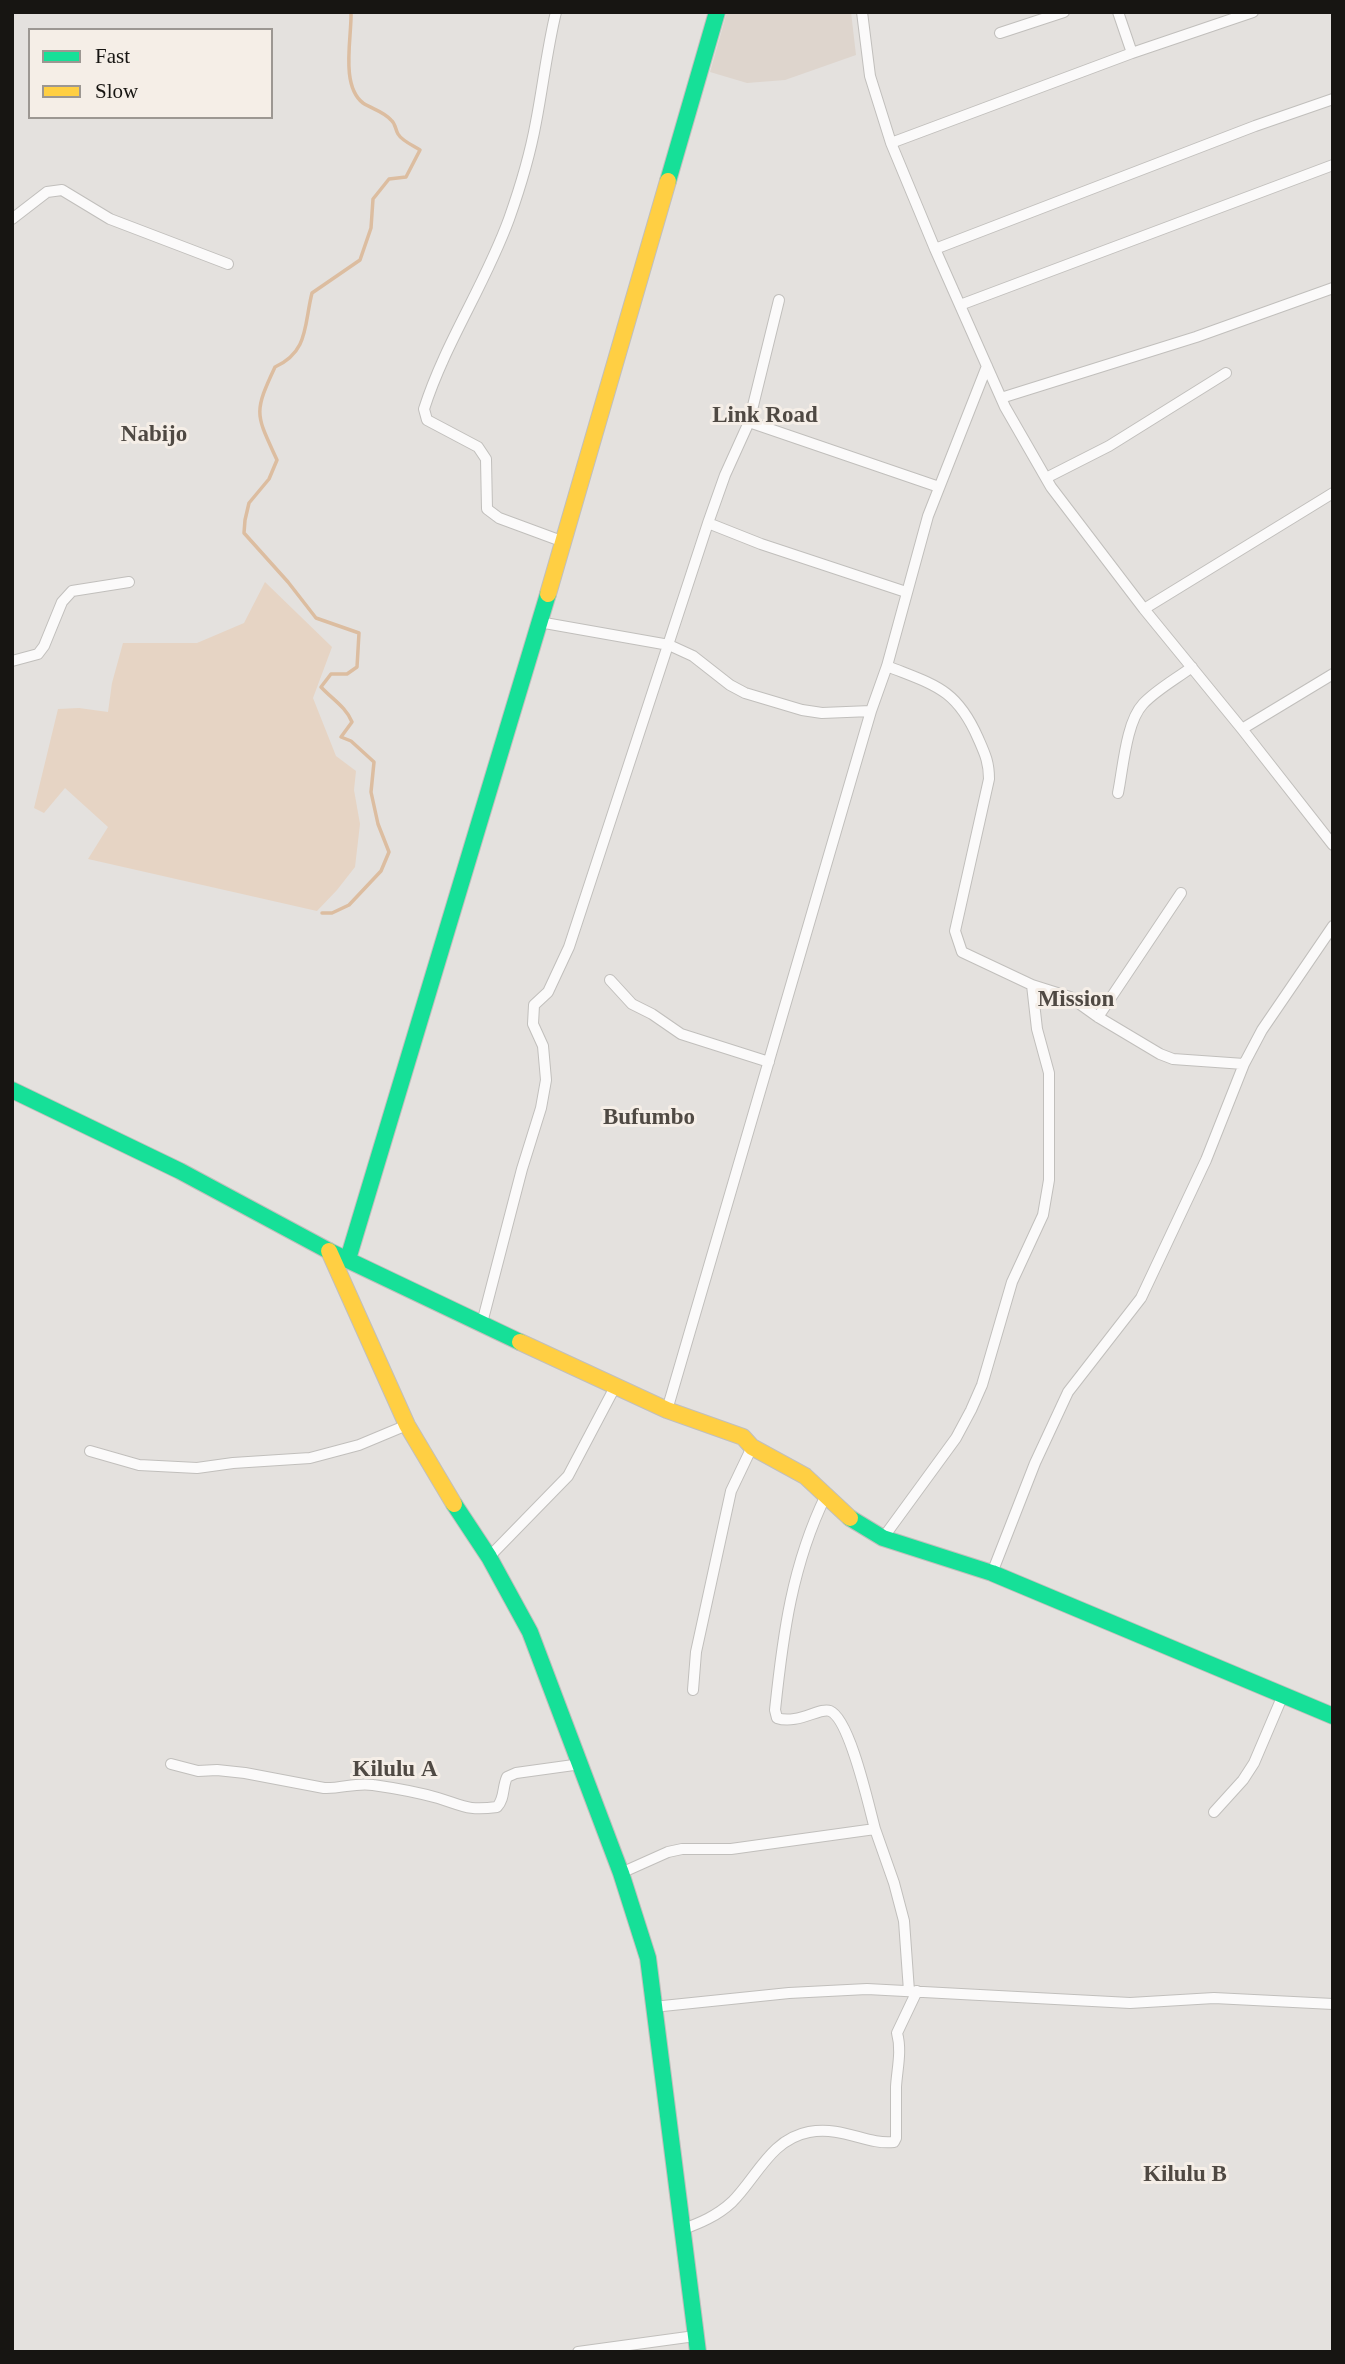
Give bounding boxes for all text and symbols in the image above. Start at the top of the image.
legend [28,28,273,119]
text: Fast [95,44,130,68]
text: Slow [95,79,138,103]
district label: Link Road [712,402,818,430]
district label: Nabijo [121,421,187,449]
district label: Mission [1038,986,1114,1014]
district label: Bufumbo [603,1104,695,1132]
district label: Kilulu A [352,1756,438,1784]
district label: Kilulu B [1143,2161,1227,2189]

